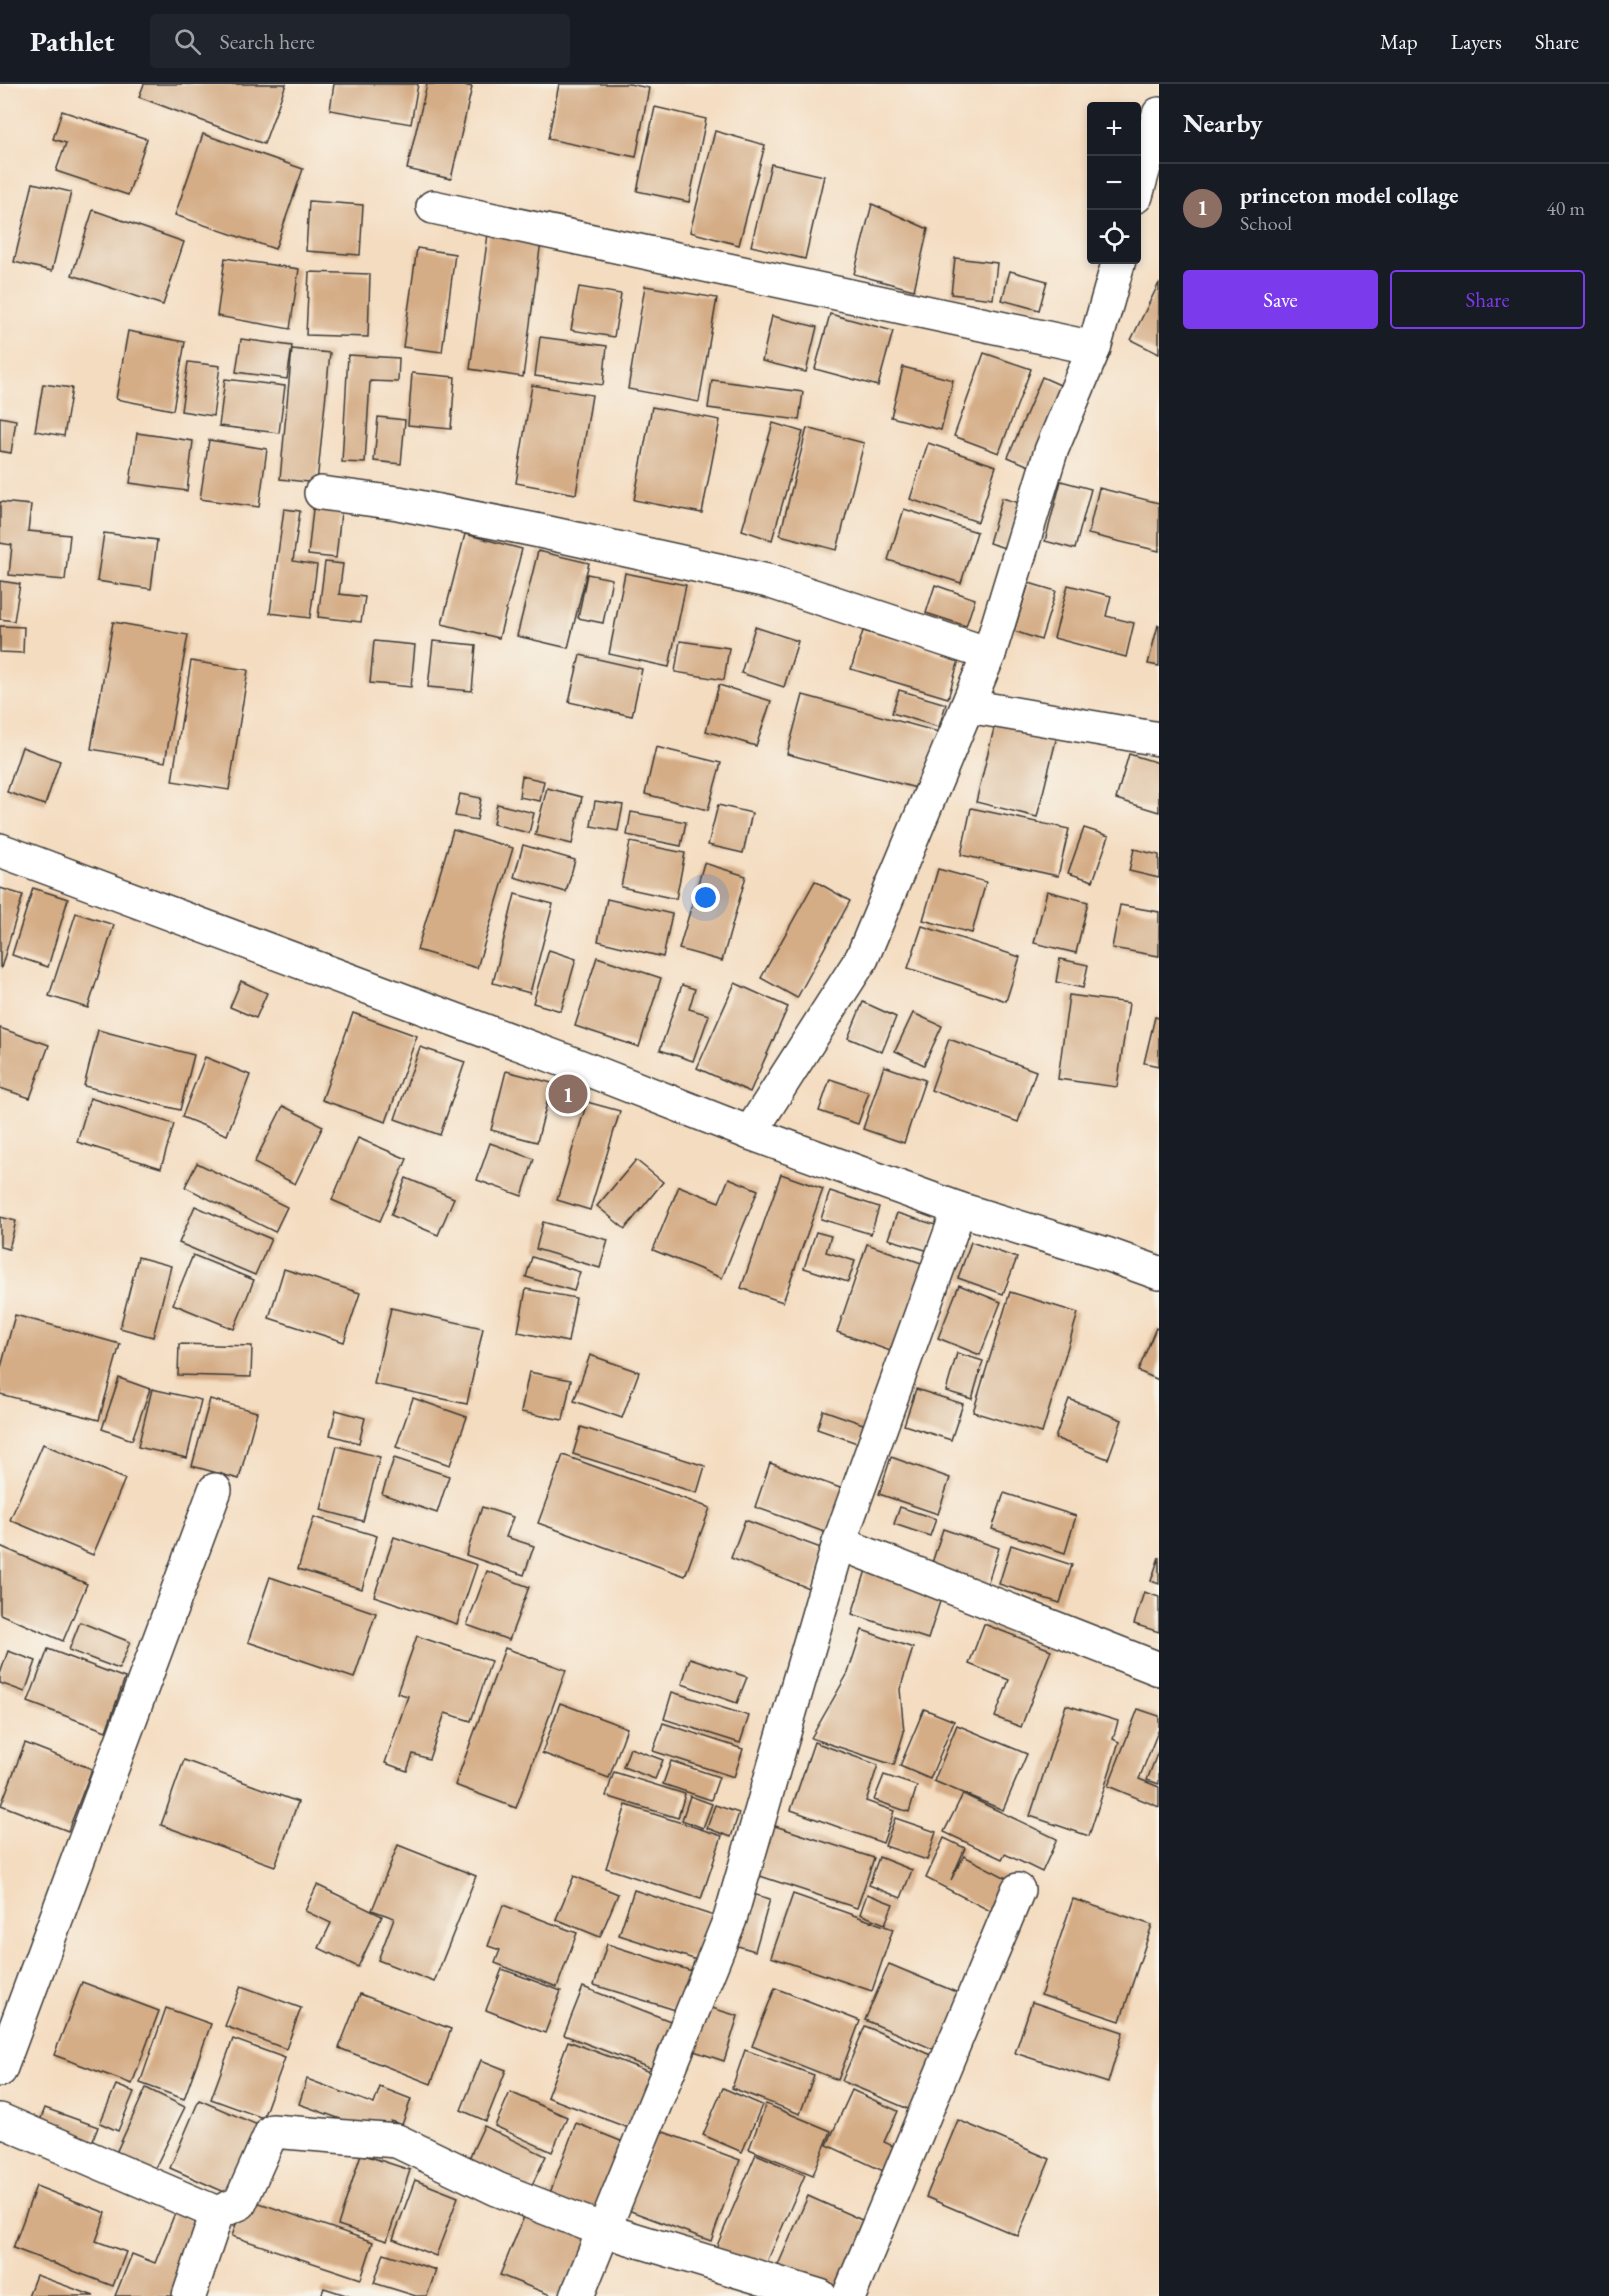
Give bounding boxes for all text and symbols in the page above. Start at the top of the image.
search box [150,14,570,68]
text: Pathlet [30,23,114,59]
icon: search [171,25,204,58]
text: Search here [219,27,315,56]
text: Map [1380,28,1418,55]
text: Layers [1451,28,1502,55]
text: Share [1535,28,1579,55]
map controls [1087,102,1141,264]
button: + [1087,102,1141,156]
text: Nearby [1183,106,1263,140]
button: − [1087,156,1141,210]
text: princeton model collage [1240,181,1458,210]
text: 1 [1197,195,1208,221]
text: 40 m [1546,195,1585,221]
button: locate [1087,210,1141,264]
text: School [1240,210,1292,236]
button: Save [1183,270,1378,329]
button: Share [1390,270,1585,329]
your location [691,883,720,912]
pin: 1 [548,1072,588,1116]

